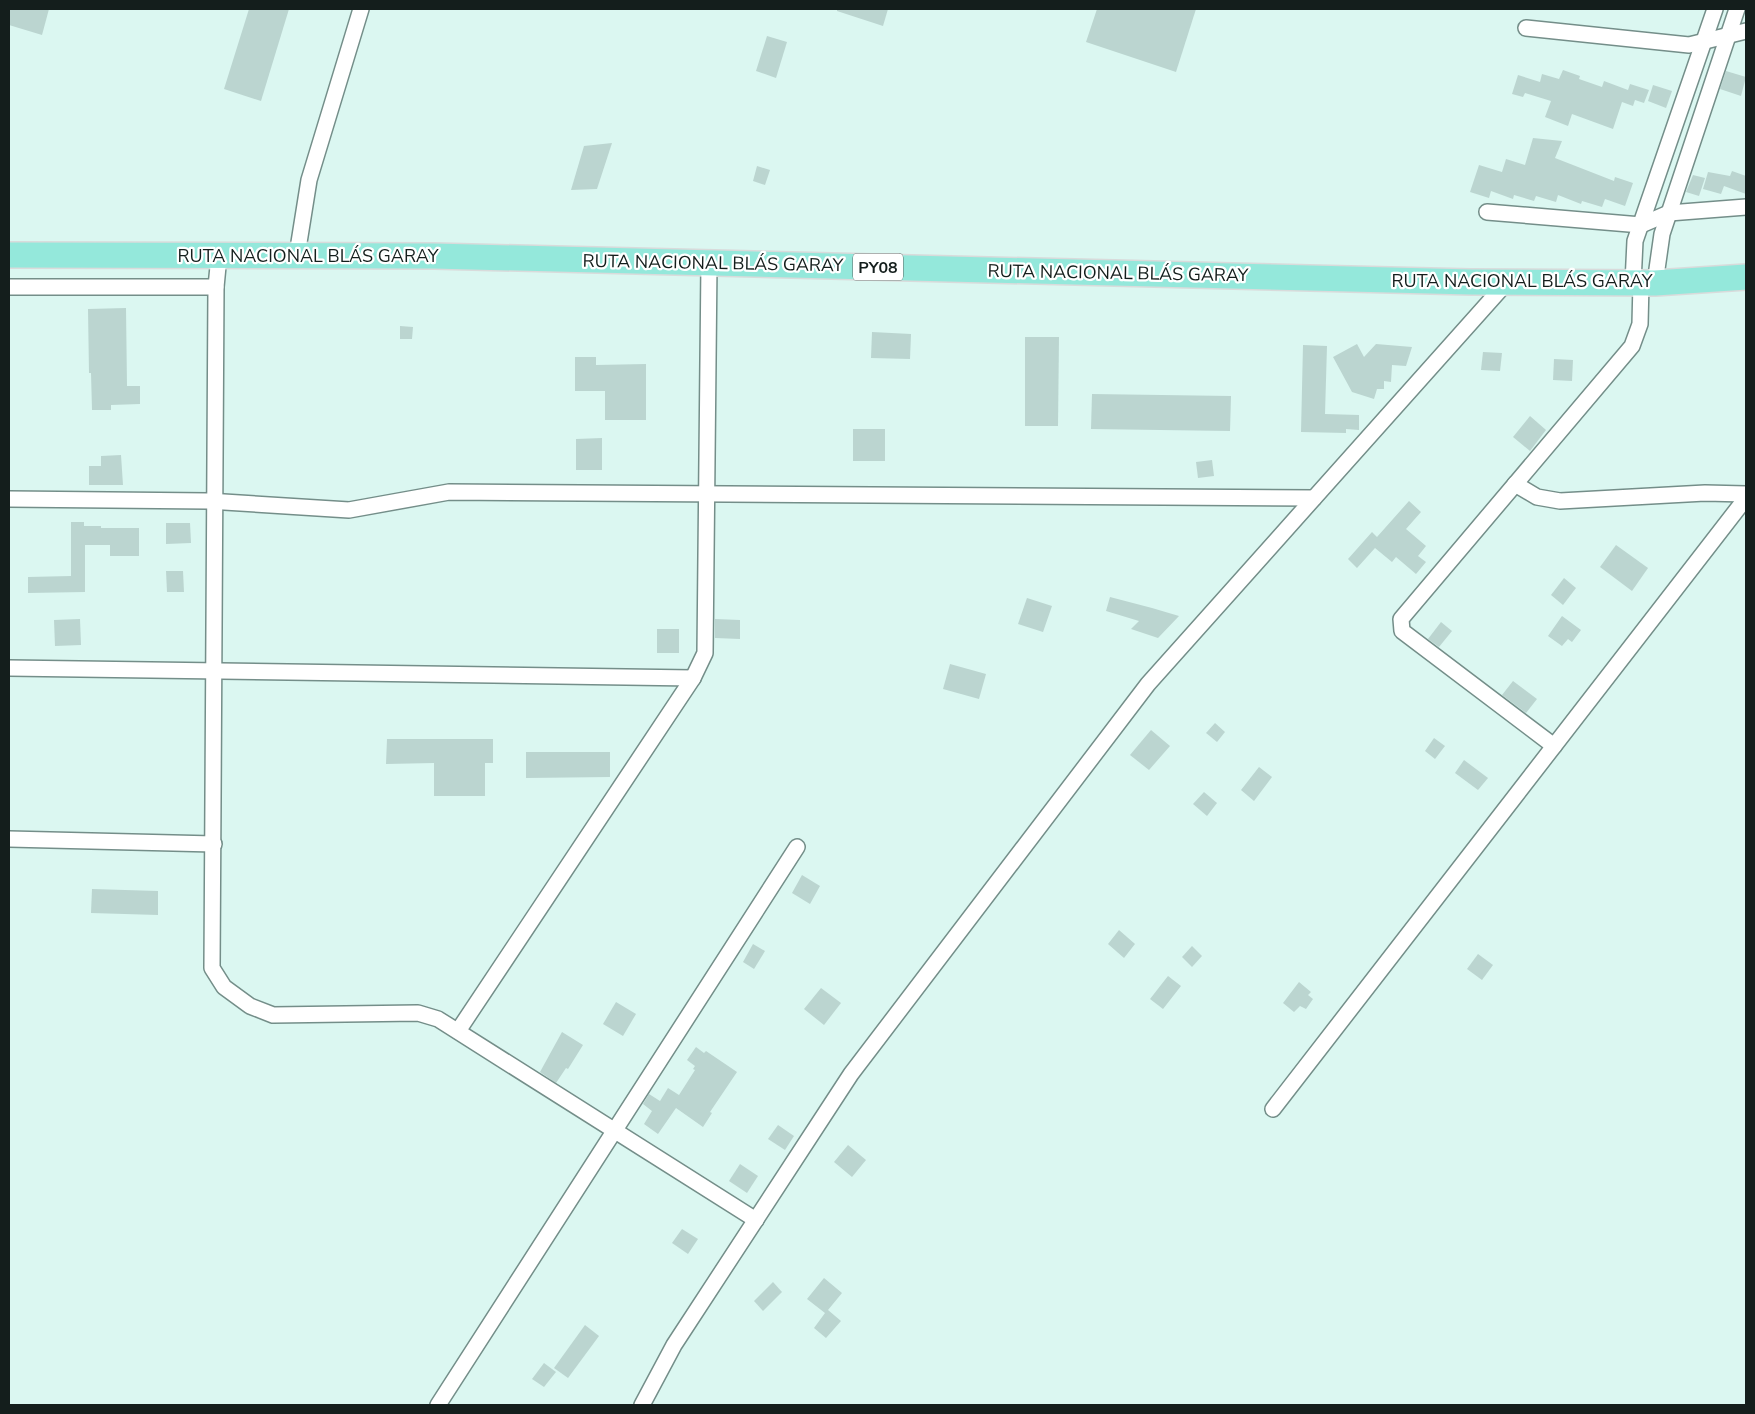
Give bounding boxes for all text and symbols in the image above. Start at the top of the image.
street label: RUTA NACIONAL BLÁS GARAY [178,244,439,268]
street label: RUTA NACIONAL BLÁS GARAY [582,249,844,277]
road number: PY08 [853,253,903,280]
street label: RUTA NACIONAL BLÁS GARAY [987,259,1249,287]
street label: RUTA NACIONAL BLÁS GARAY [1392,269,1653,293]

